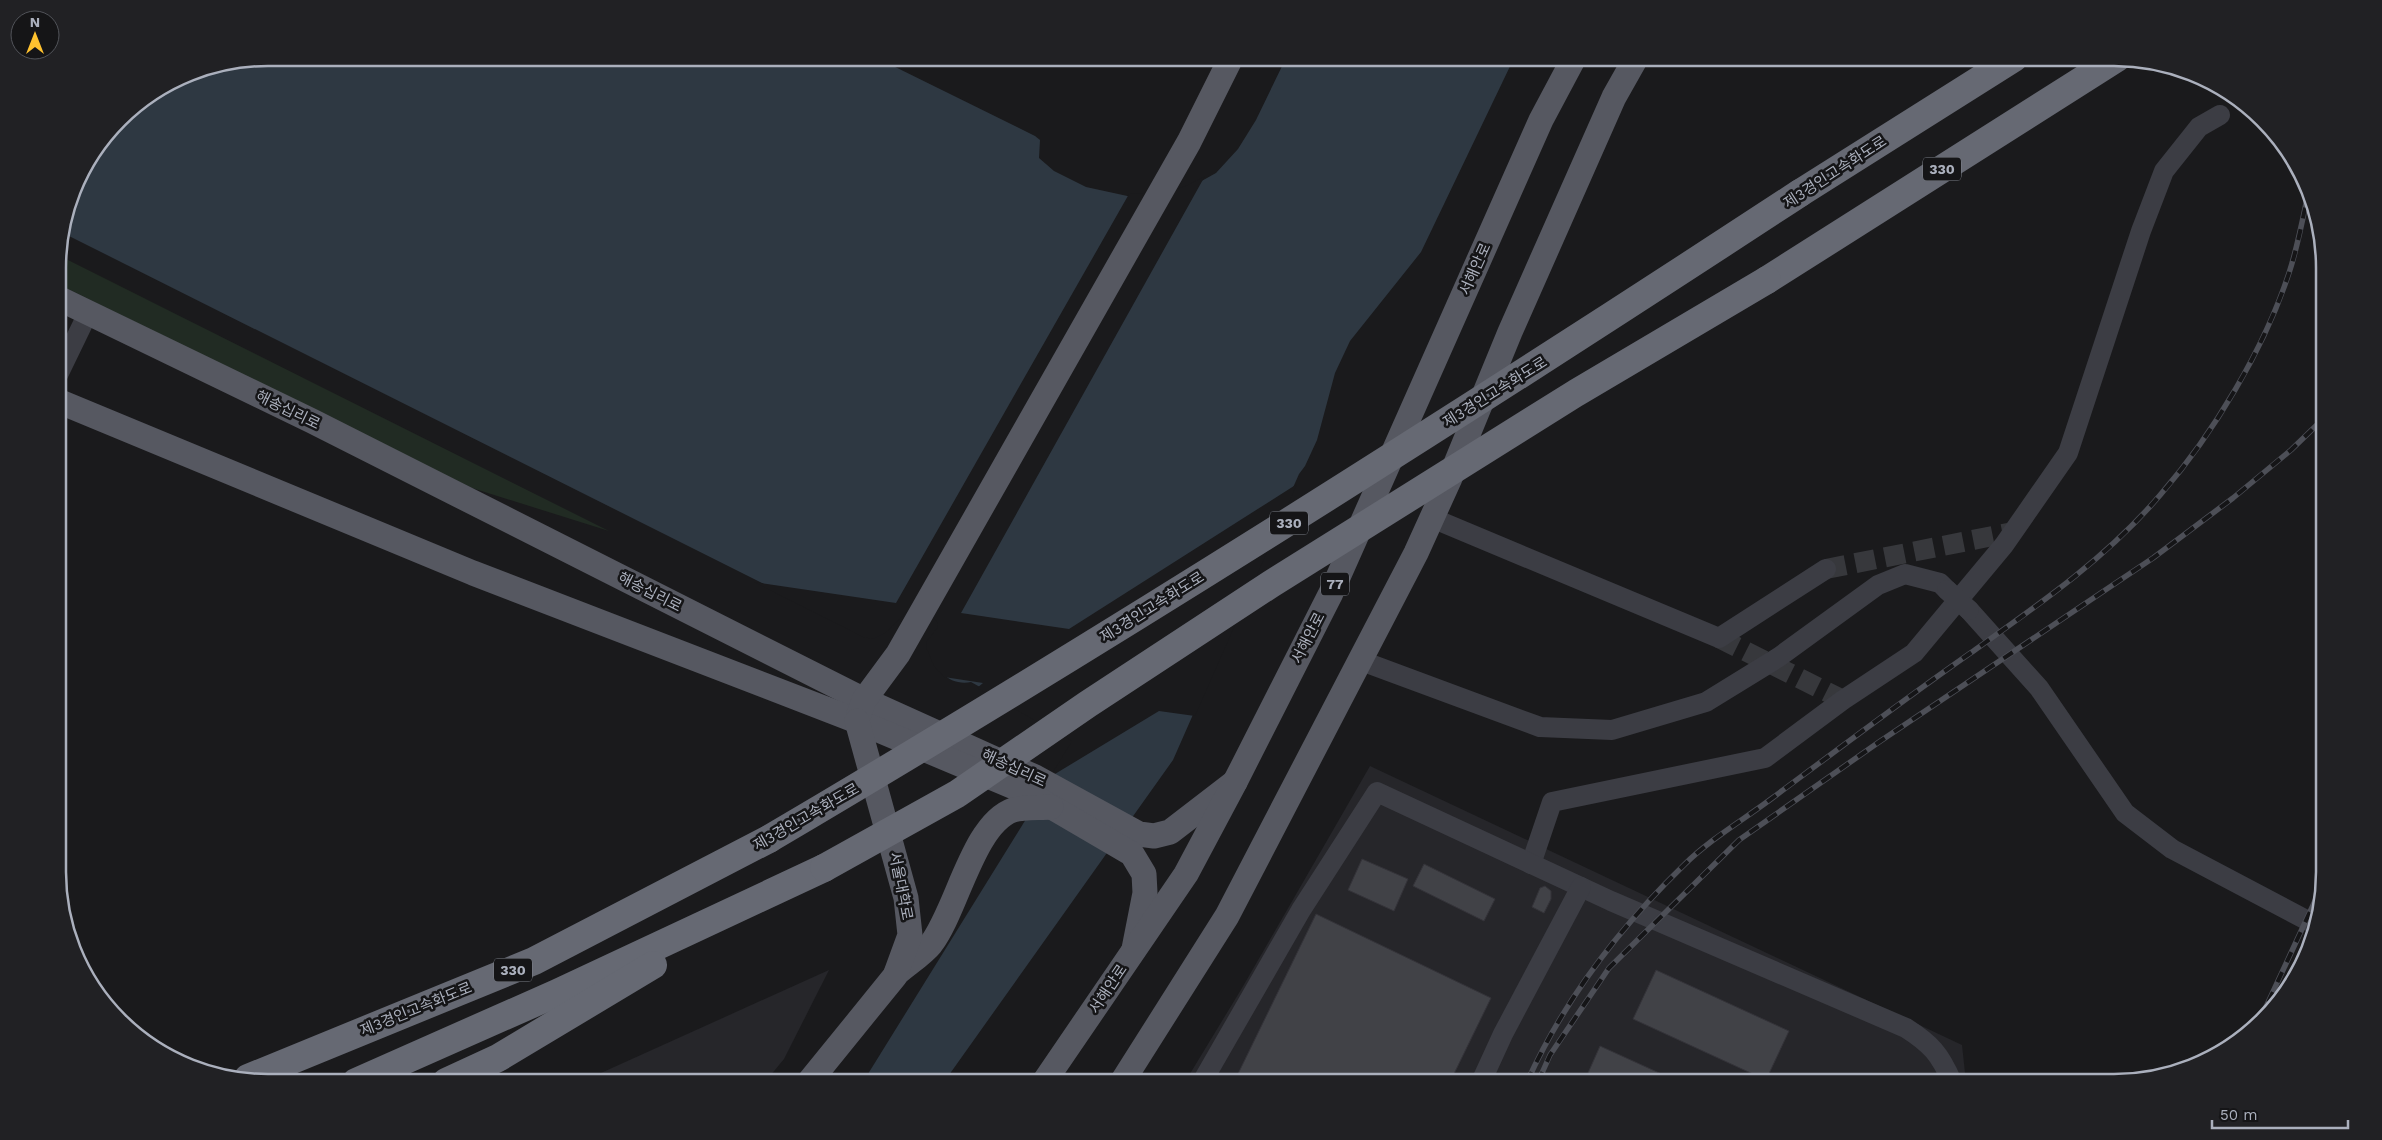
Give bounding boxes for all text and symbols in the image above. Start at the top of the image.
north arrow [10,10,60,60]
text: N [30,14,40,30]
street label: 제3경인고속화도로 [1780,132,1890,212]
road number: 330 [1923,157,1961,180]
street label: 서해안로 [1456,240,1494,298]
street label: 제3경인고속화도로 [1440,353,1550,431]
street label: 해송십리로 [253,387,323,433]
road number: 330 [1270,512,1308,534]
street label: 해송십리로 [615,568,685,616]
street label: 제3경인고속화도로 [1097,568,1207,646]
road number: 77 [1321,572,1349,596]
street label: 서해안로 [1287,609,1329,667]
street label: 해송십리로 [979,745,1049,791]
street label: 제3경인고속화도로 [750,779,862,855]
street label: 서울대학로 [886,850,916,922]
road number: 330 [494,958,532,982]
street label: 서해안로 [1085,961,1131,1017]
street label: 제3경인고속화도로 [357,978,475,1040]
scale bar [2212,1098,2348,1130]
text: 50 m [2220,1106,2257,1124]

